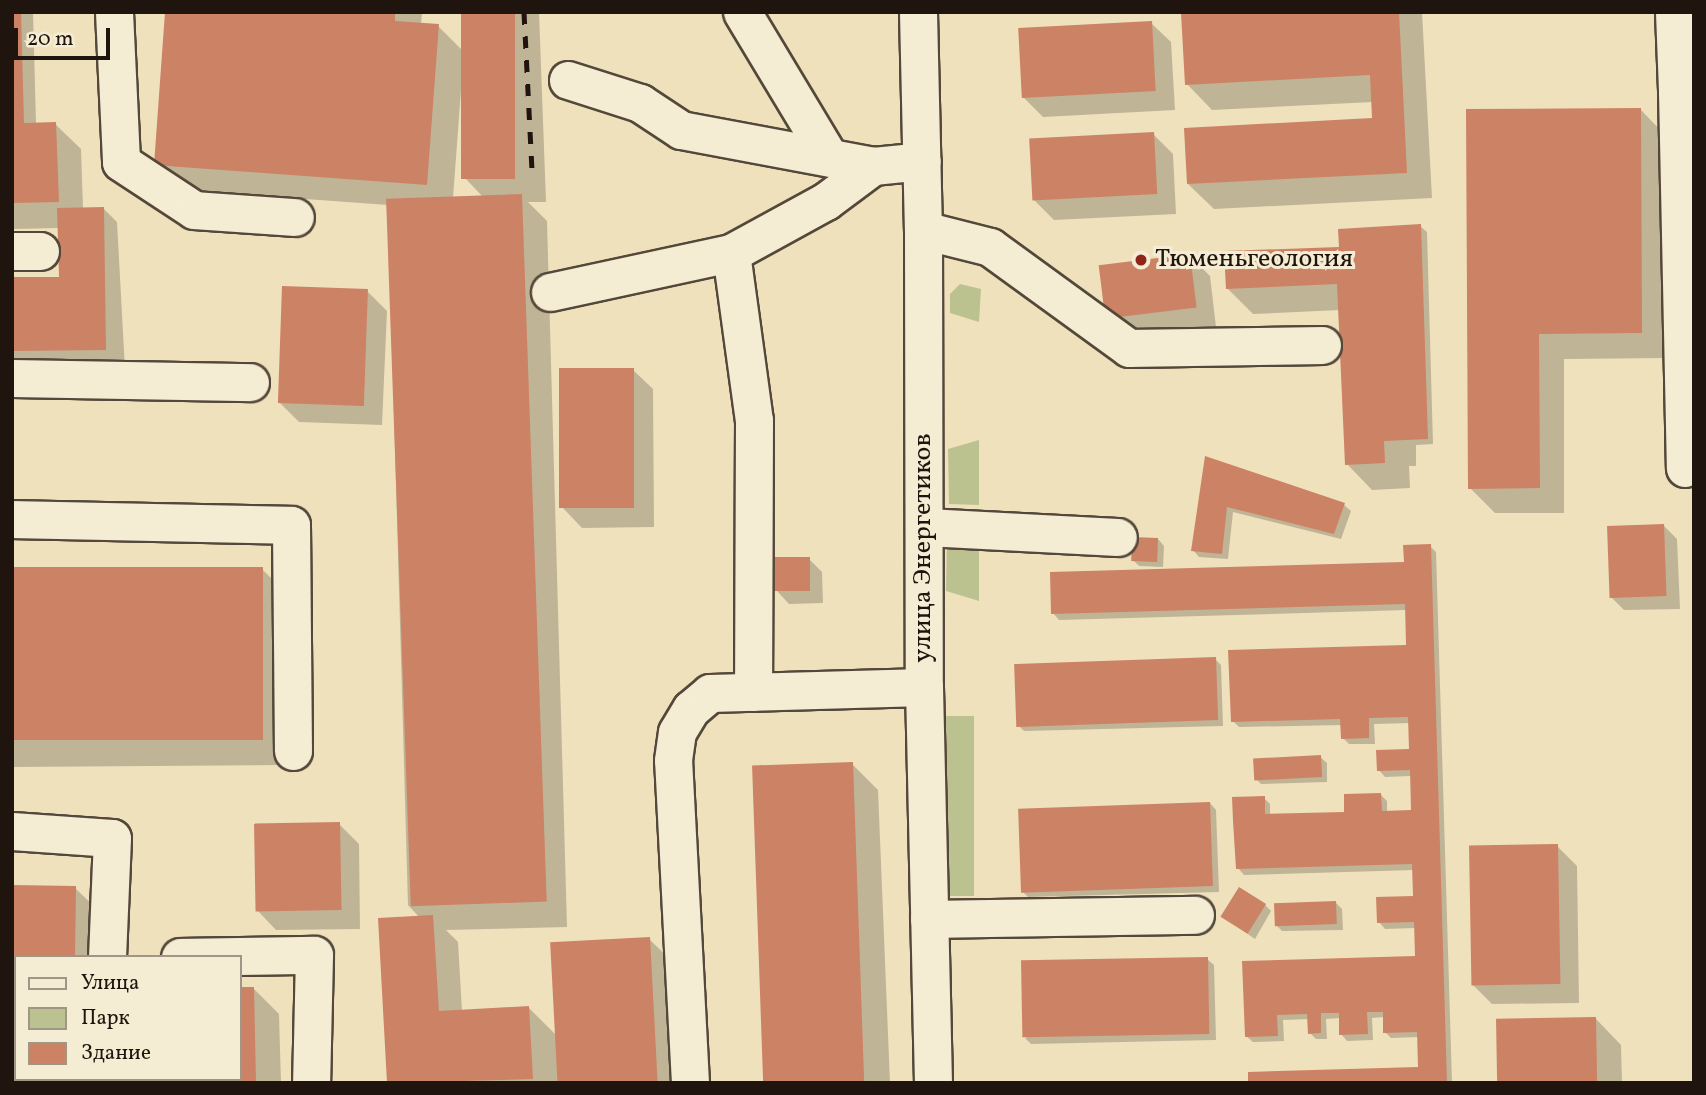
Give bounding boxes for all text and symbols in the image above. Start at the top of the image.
scale bar [18,14,114,58]
text: 20 m [27,25,73,54]
place label: Тюменьгеология [1155,244,1353,276]
marker: Тюменьгеология [1133,252,1149,268]
street label: улица Энергетиков [908,433,940,663]
legend [14,955,242,1081]
text: Улица [81,969,139,998]
text: Парк [81,1004,130,1033]
text: Здание [81,1039,151,1068]

